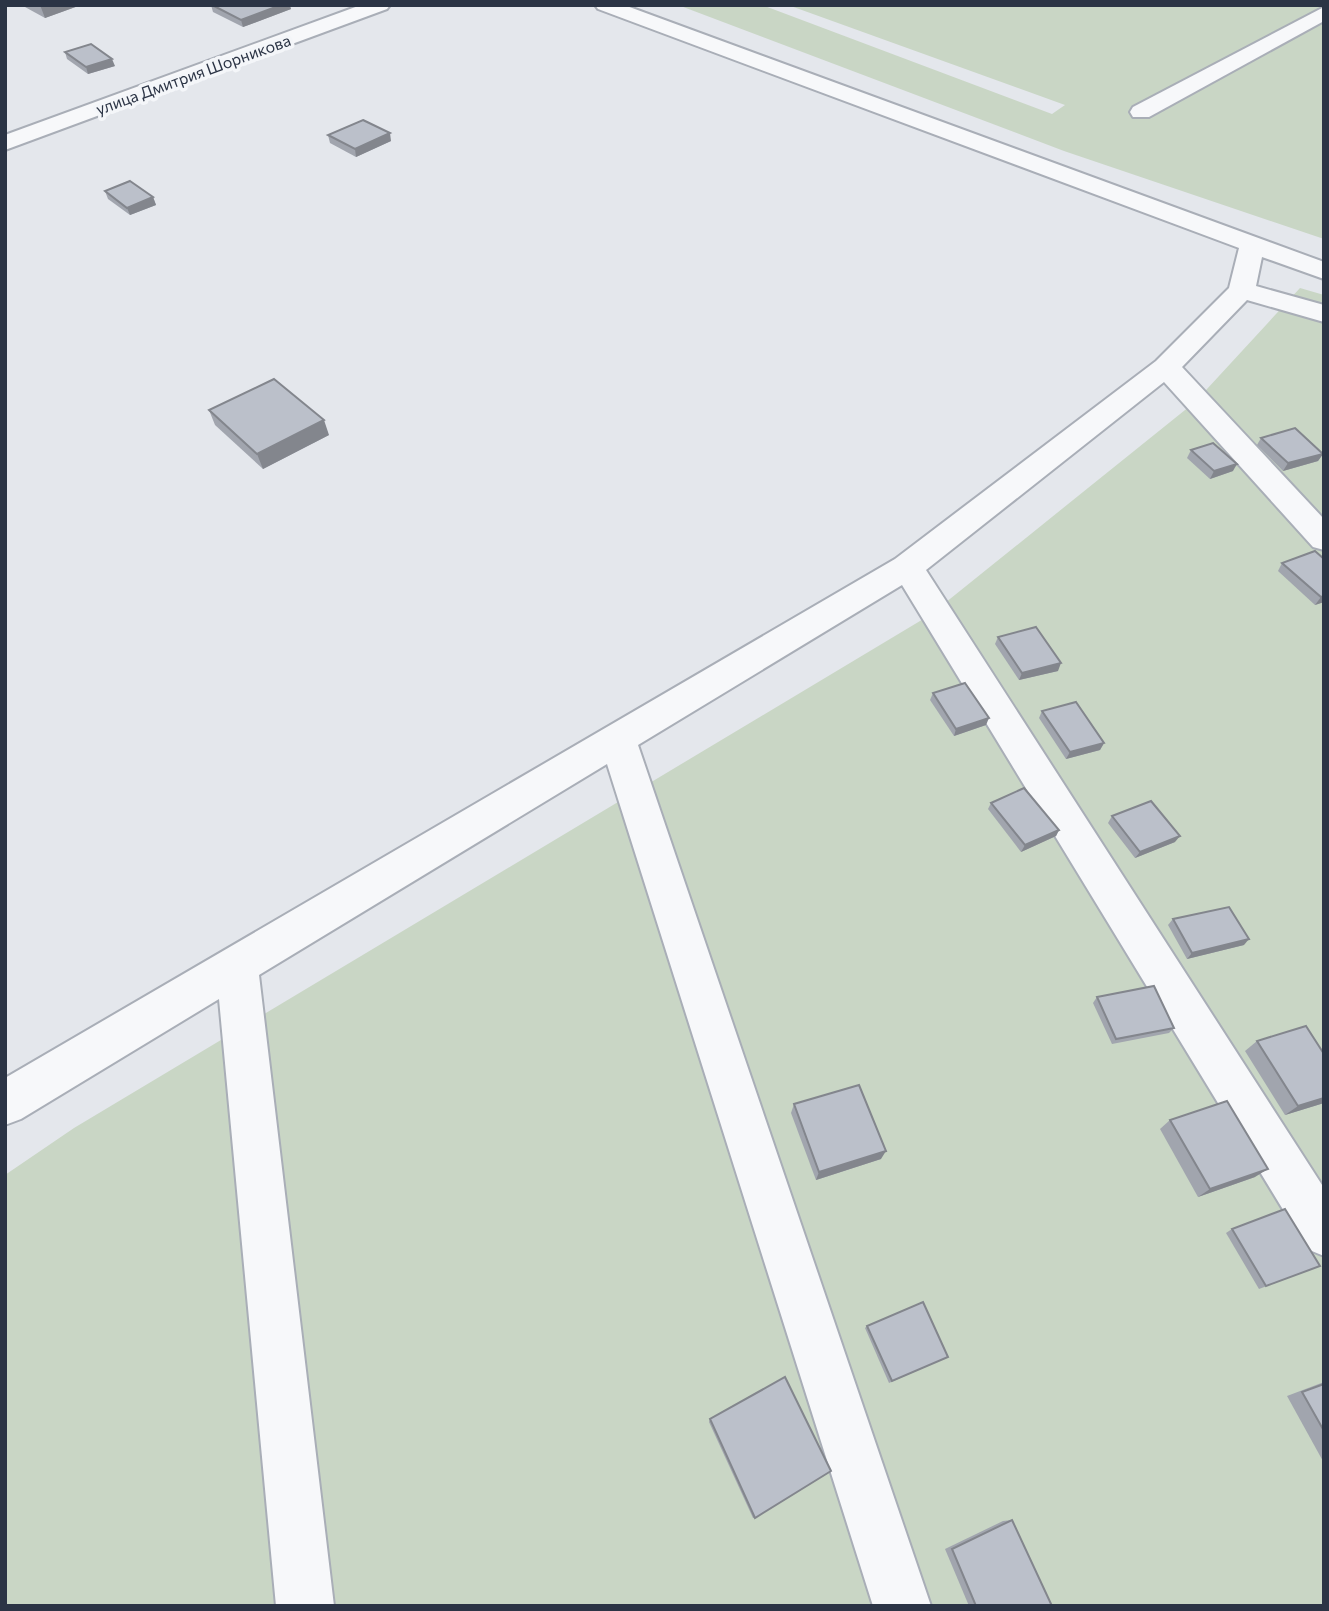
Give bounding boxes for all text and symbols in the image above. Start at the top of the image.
street label: улица Дмитрия Шорникова [93,30,293,118]

